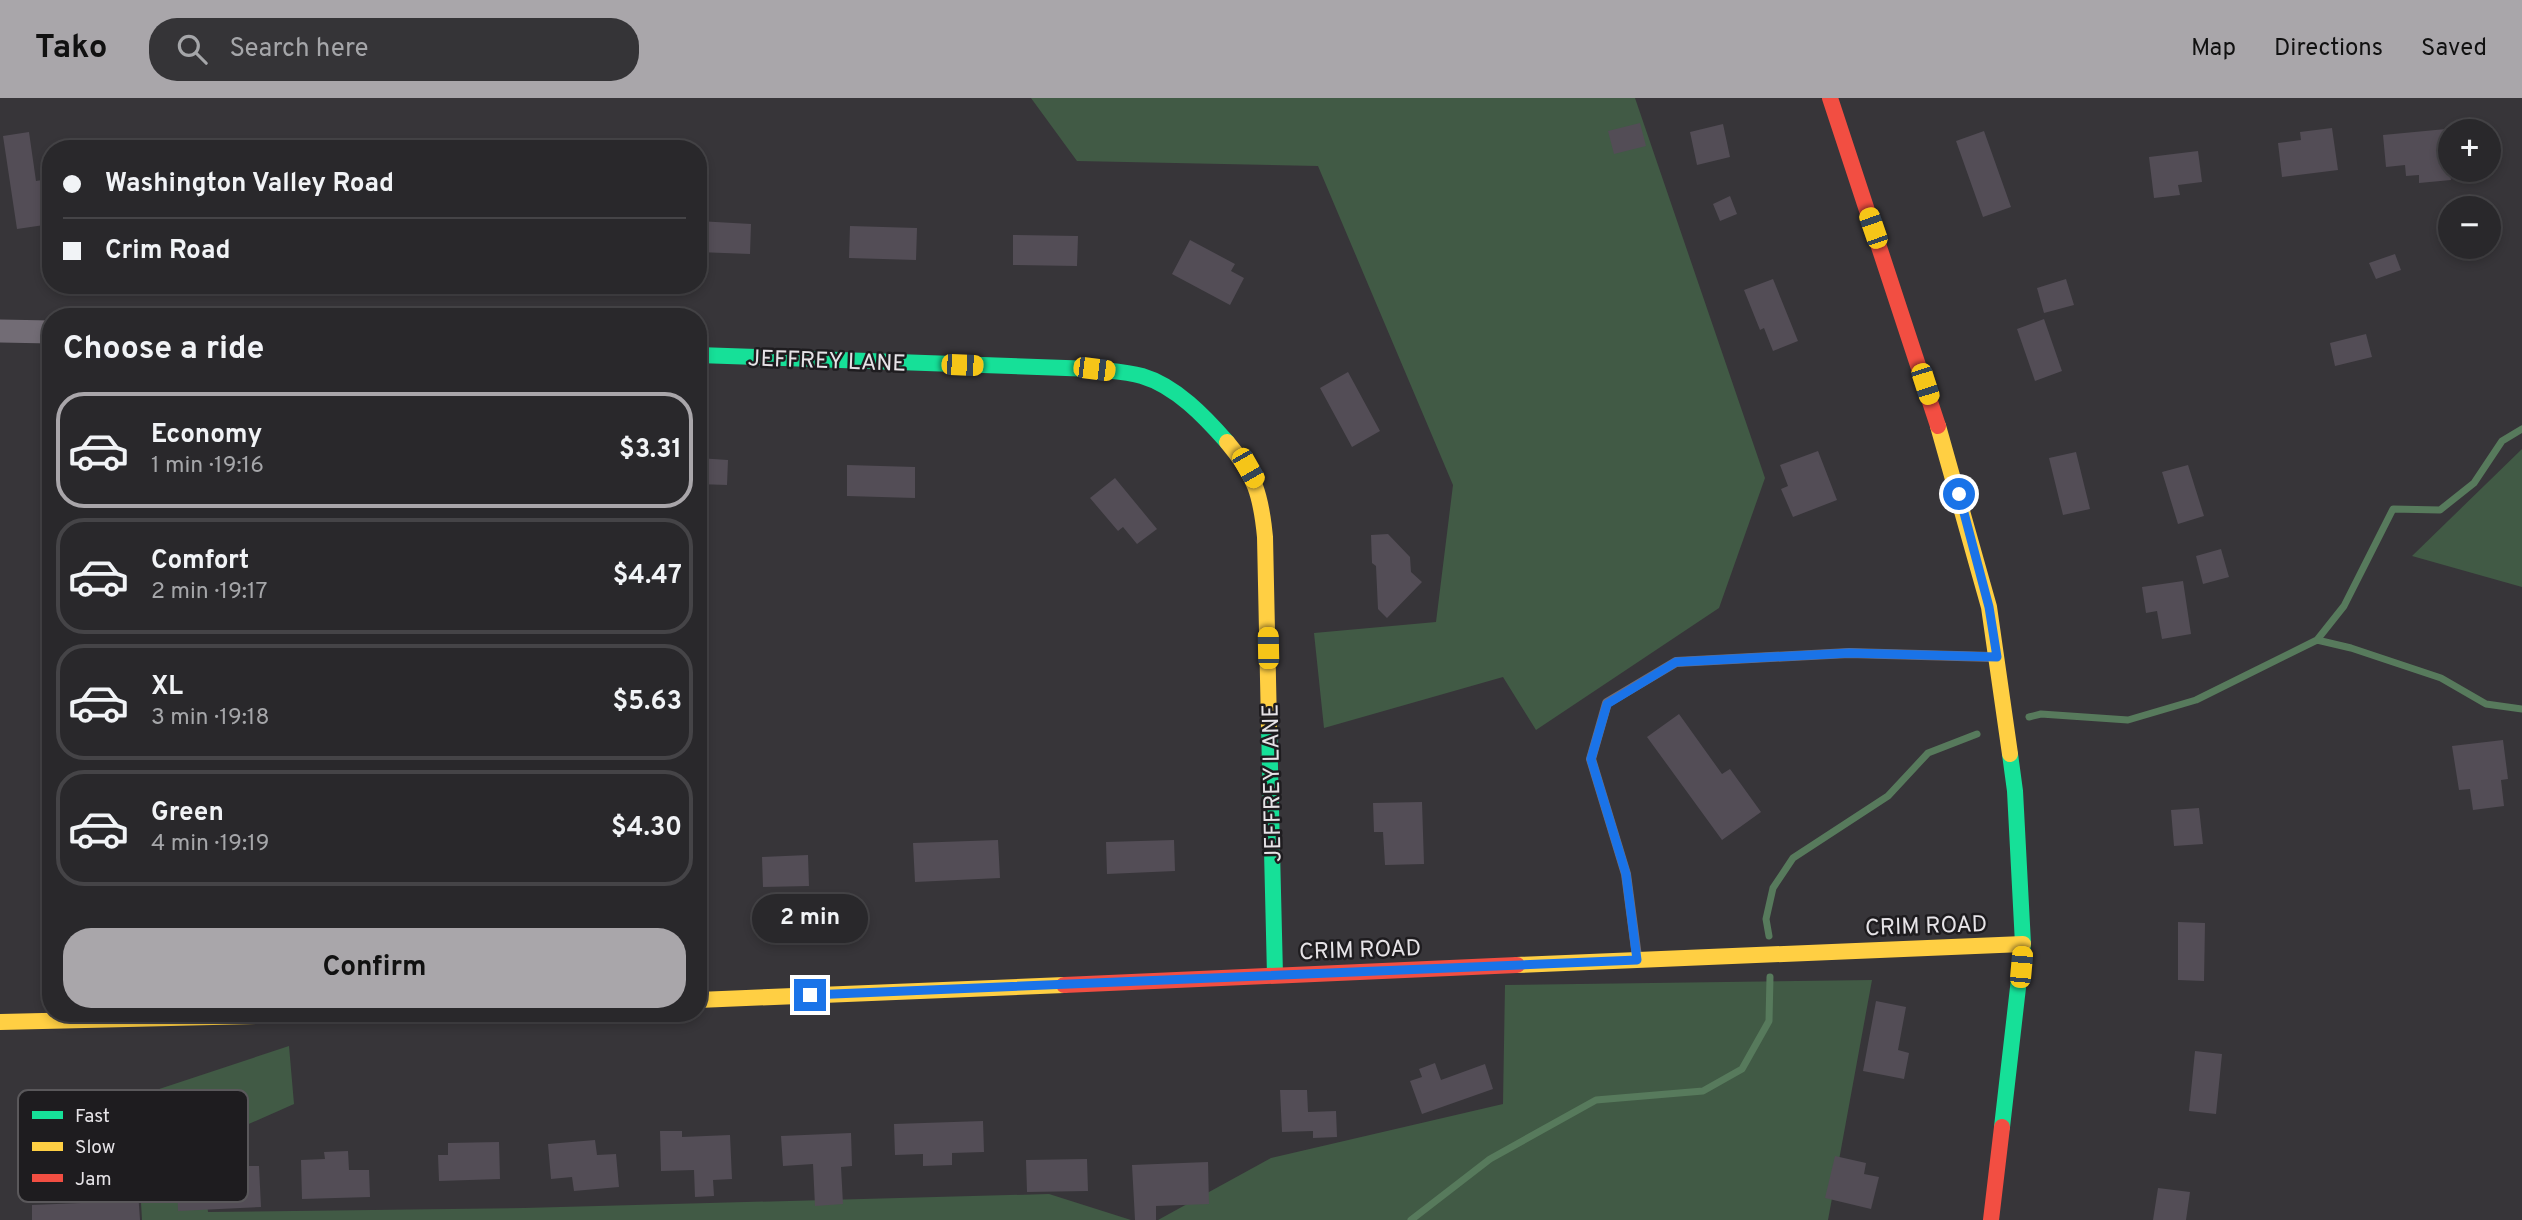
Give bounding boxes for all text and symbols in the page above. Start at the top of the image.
search box [149,18,639,81]
text: Tako [35,28,107,70]
icon: search [173,30,211,68]
text: Search here [229,33,368,66]
text: Map [2191,34,2236,64]
text: Directions [2274,34,2383,64]
text: Saved [2421,34,2487,64]
map controls [2438,119,2501,259]
button: + [2438,119,2501,182]
text: Washington Valley Road [105,168,394,201]
button: − [2438,196,2501,259]
car [1857,205,1890,251]
text: Crim Road [105,235,231,268]
text: Choose a ride [63,330,264,370]
street label: JEFFREY LANE [747,345,907,380]
car [941,354,984,376]
car [1072,356,1117,382]
car [1909,361,1942,407]
icon: car [67,419,130,482]
text: Economy [151,419,262,452]
text: $3.31 [619,434,682,467]
car [1229,445,1268,491]
text: 1 min · 19:16 [151,452,264,481]
route start [1943,478,1975,510]
icon: car [67,545,130,608]
text: Comfort [151,545,249,578]
text: $4.47 [613,560,682,593]
text: 2 min · 19:17 [151,578,268,607]
car [1258,627,1279,669]
icon: car [67,671,130,734]
text: XL [151,671,183,704]
text: $5.63 [613,686,682,719]
text: 3 min · 19:18 [151,704,269,733]
street label: JEFFREY LANE [1258,704,1289,862]
icon: car [67,797,130,860]
text: Green [151,797,224,830]
text: $4.30 [611,812,682,845]
text: 4 min · 19:19 [151,830,270,859]
callout: 2 min [752,894,868,942]
text: 2 min [780,904,840,933]
street label: CRIM ROAD [1865,911,1988,944]
button: Confirm [63,928,686,1008]
street label: CRIM ROAD [1299,935,1422,968]
car [2009,945,2034,989]
route end [794,979,826,1011]
legend [18,1090,248,1202]
text: Fast [75,1105,110,1129]
text: Slow [75,1136,115,1160]
text: Jam [75,1168,112,1192]

